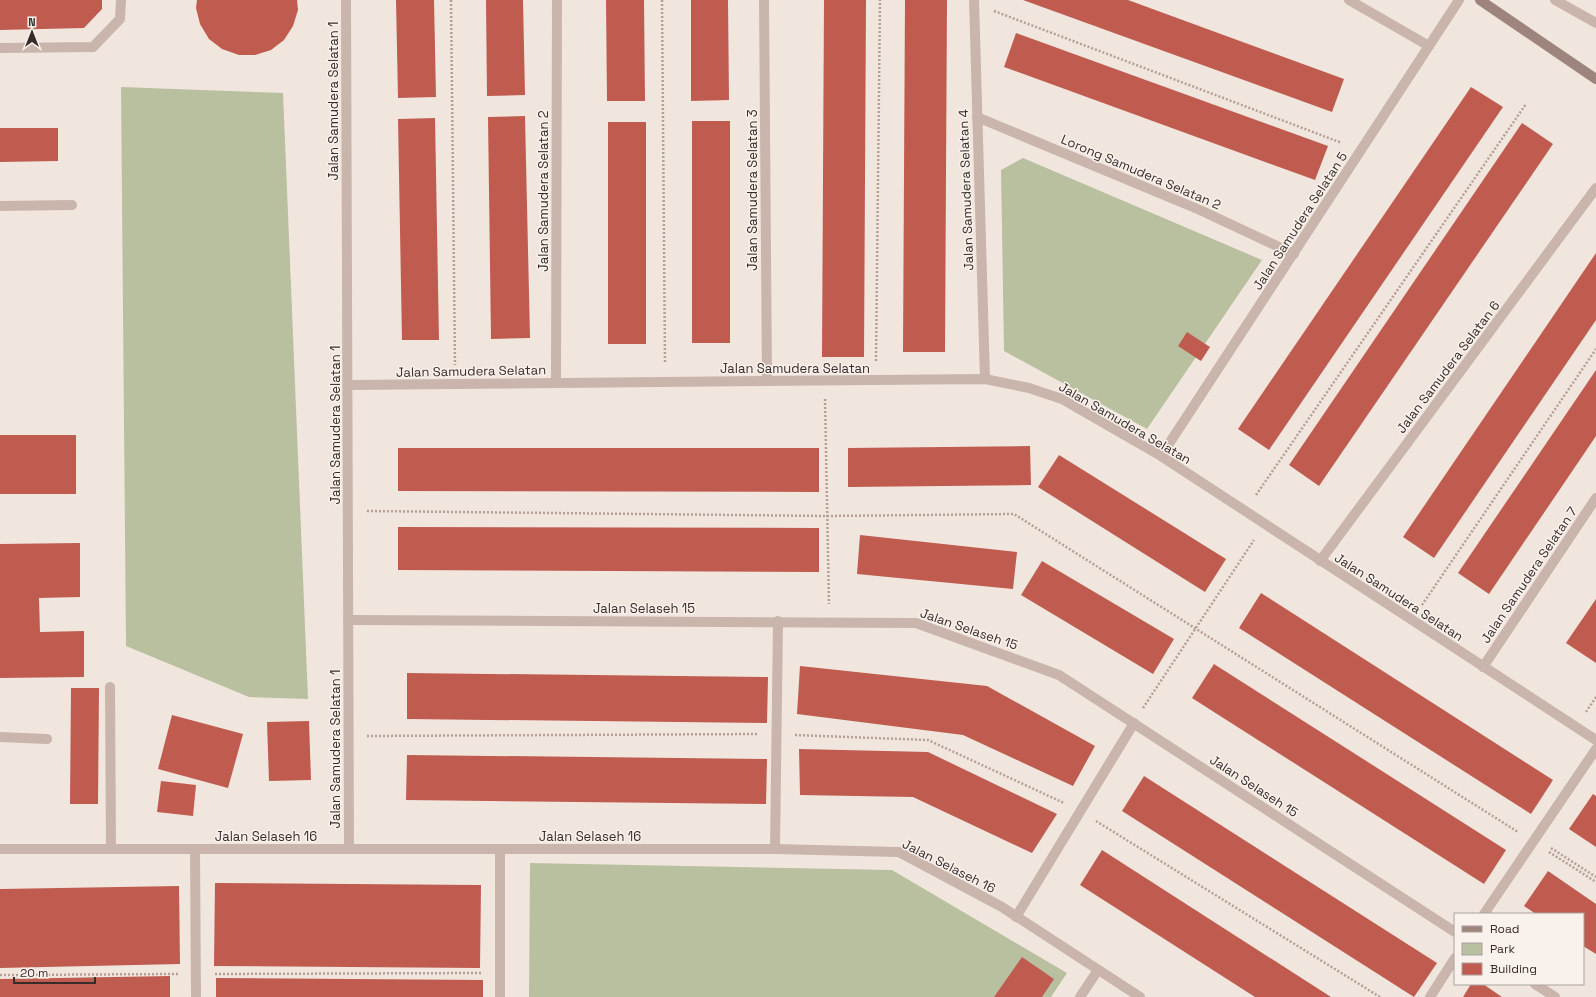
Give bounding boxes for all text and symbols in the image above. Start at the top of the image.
north arrow [12,12,52,52]
text: N [28,15,36,29]
street label: Jalan Samudera Selatan 1 [325,22,342,180]
street label: Jalan Samudera Selatan 3 [744,109,761,271]
street label: Jalan Samudera Selatan 4 [955,109,977,271]
street label: Jalan Samudera Selatan 2 [535,110,552,272]
street label: Lorong Samudera Selatan 2 [1059,131,1224,213]
street label: Jalan Samudera Selatan 5 [1249,149,1351,293]
street label: Jalan Samudera Selatan 6 [1393,297,1503,437]
street label: Jalan Samudera Selatan 1 [327,346,344,504]
street label: Jalan Samudera Selatan [720,360,870,377]
street label: Jalan Samudera Selatan [396,361,546,381]
street label: Jalan Samudera Selatan [1056,378,1194,468]
street label: Jalan Samudera Selatan 7 [1477,504,1581,646]
street label: Jalan Samudera Selatan [1331,549,1467,645]
street label: Jalan Selaseh 15 [593,600,695,617]
street label: Jalan Selaseh 15 [918,604,1020,654]
street label: Jalan Samudera Selatan 1 [327,670,344,828]
street label: Jalan Selaseh 15 [1207,751,1302,821]
street label: Jalan Selaseh 16 [215,828,317,845]
street label: Jalan Selaseh 16 [539,828,641,845]
street label: Jalan Selaseh 16 [900,835,998,897]
legend [1454,913,1584,985]
text: Road [1490,921,1519,937]
text: Park [1490,941,1515,957]
scale bar [14,959,95,985]
text: Building [1490,961,1537,977]
text: 20 m [20,965,48,981]

